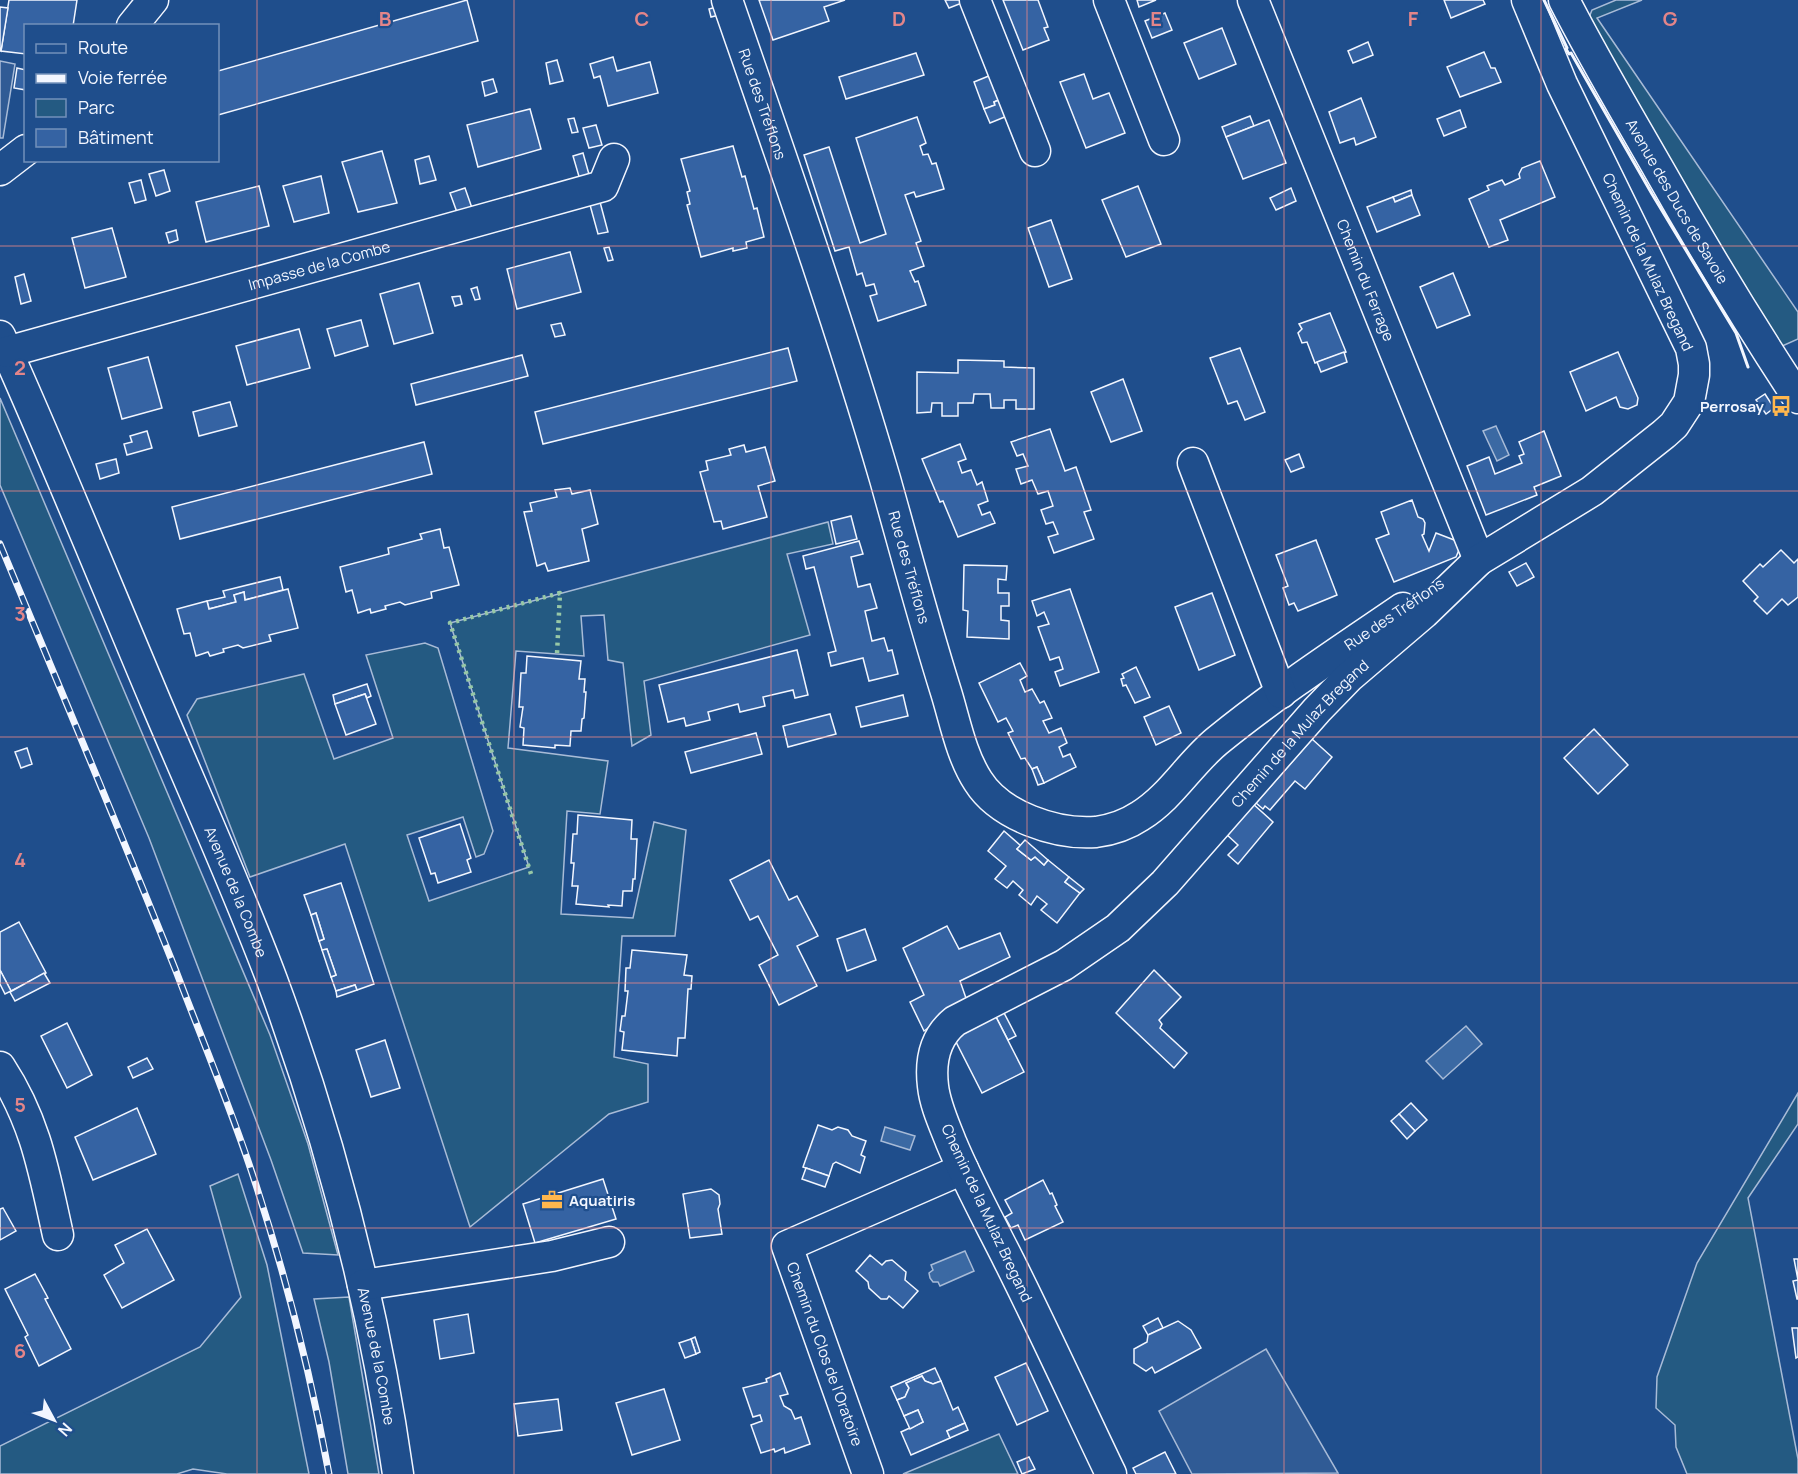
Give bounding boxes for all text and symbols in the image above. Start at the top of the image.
text: B [379,5,392,32]
text: C [635,5,649,32]
text: D [892,5,906,32]
text: E [1150,5,1162,32]
text: F [1408,5,1419,32]
text: G [1663,5,1678,32]
legend [24,24,219,162]
text: Route [78,35,128,59]
street label: Rue des Tréflons [734,46,792,162]
text: Voie ferrée [78,65,167,89]
text: Parc [78,95,115,119]
street label: Avenue des Ducs de Savoie [1621,115,1734,288]
text: Bâtiment [78,125,154,149]
street label: Chemin de la Mulaz Bregand [1597,170,1699,354]
street label: Chemin du Ferrage [1332,216,1400,344]
street label: Impasse de la Combe [246,235,393,295]
text: 2 [14,354,26,381]
bus stop icon: Perrosay [1769,394,1793,418]
place label: Perrosay [1700,396,1765,417]
street label: Rue des Tréflons [884,508,935,626]
street label: Rue des Tréflons [1340,573,1448,655]
text: 3 [14,600,26,627]
street label: Chemin de la Mulaz Bregand [1226,654,1373,812]
street label: Avenue de la Combe [200,823,273,961]
text: 4 [14,846,26,873]
text: 5 [14,1091,26,1118]
street label: Chemin de la Mulaz Bregand [936,1121,1038,1305]
office icon: Aquatiris [540,1188,564,1212]
place label: Aquatiris [569,1190,635,1211]
street label: Chemin du Clos de l'Oratoire [782,1259,868,1449]
street label: Avenue de la Combe [353,1285,401,1427]
text: 6 [14,1337,26,1364]
north arrow [24,1390,84,1450]
text: N [53,1418,77,1441]

